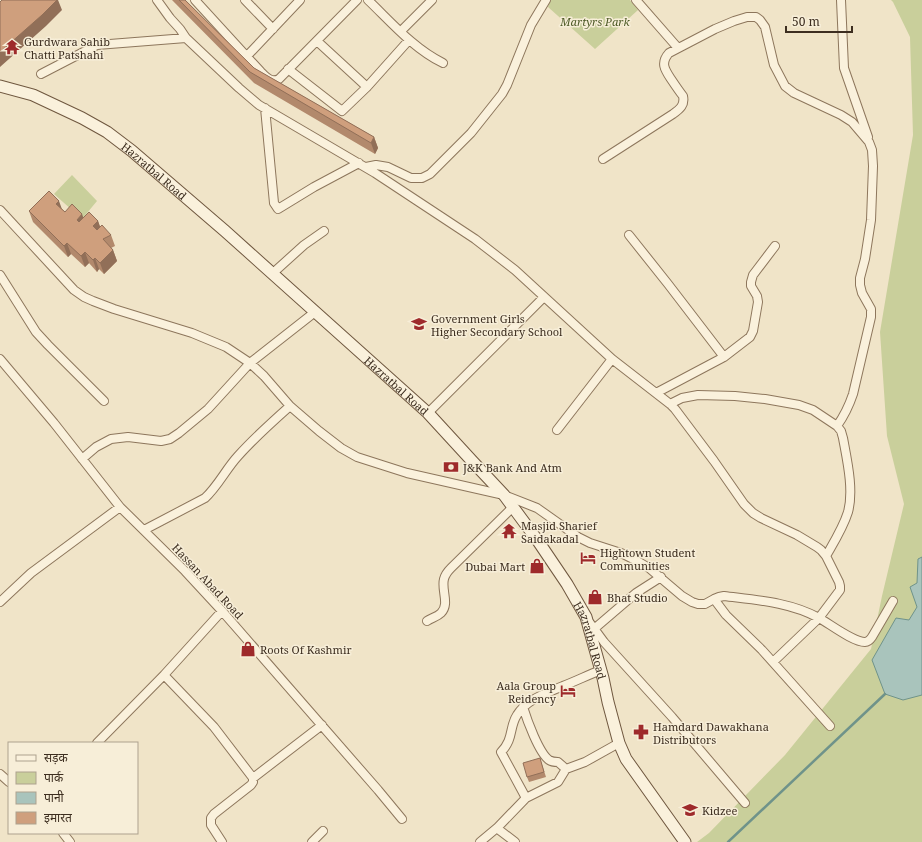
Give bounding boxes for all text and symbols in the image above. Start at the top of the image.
scale bar [786,8,852,34]
text: 50 m [792,13,820,30]
park label: Martyrs Park [559,14,630,29]
place label: Gurdwara Sahib Chatti Patshahi [24,34,110,62]
temple icon: Gurdwara Sahib Chatti Patshahi [3,38,21,56]
street label: Hazratbal Road [119,138,190,203]
place label: Government Girls Higher Secondary School [431,311,563,339]
school or university icon: Government Girls Higher Secondary School [410,315,428,333]
street label: Hazratbal Road [362,352,432,418]
bank icon: J&K Bank And Atm [442,458,460,476]
place label: J&K Bank And Atm [462,460,563,475]
place label: Masjid Sharief Saidakadal [521,518,598,546]
temple icon: Masjid Sharief Saidakadal [500,522,518,540]
street label: Hassan Abad Road [169,540,247,622]
place label: Hightown Student Communities [600,545,695,573]
hotel icon: Hightown Student Communities [579,549,597,567]
shop icon: Dubai Mart [528,557,546,575]
place label: Dubai Mart [465,559,525,574]
shop icon: Bhat Studio [586,588,604,606]
place label: Bhat Studio [607,590,668,605]
street label: Hazratbal Road [571,598,610,681]
shop icon: Roots Of Kashmir [239,640,257,658]
place label: Roots Of Kashmir [260,642,352,657]
place label: Aala Group Reidency [496,678,557,706]
hotel icon: Aala Group Reidency [559,682,577,700]
place label: Hamdard Dawakhana Distributors [653,719,769,747]
pharmacy icon: Hamdard Dawakhana Distributors [632,723,650,741]
legend [8,742,138,834]
text: सड़क [44,749,69,766]
text: पार्क [44,769,64,786]
text: पानी [44,789,65,806]
school or university icon: Kidzee [681,801,699,819]
place label: Kidzee [702,803,737,818]
text: इमारत [44,809,73,826]

